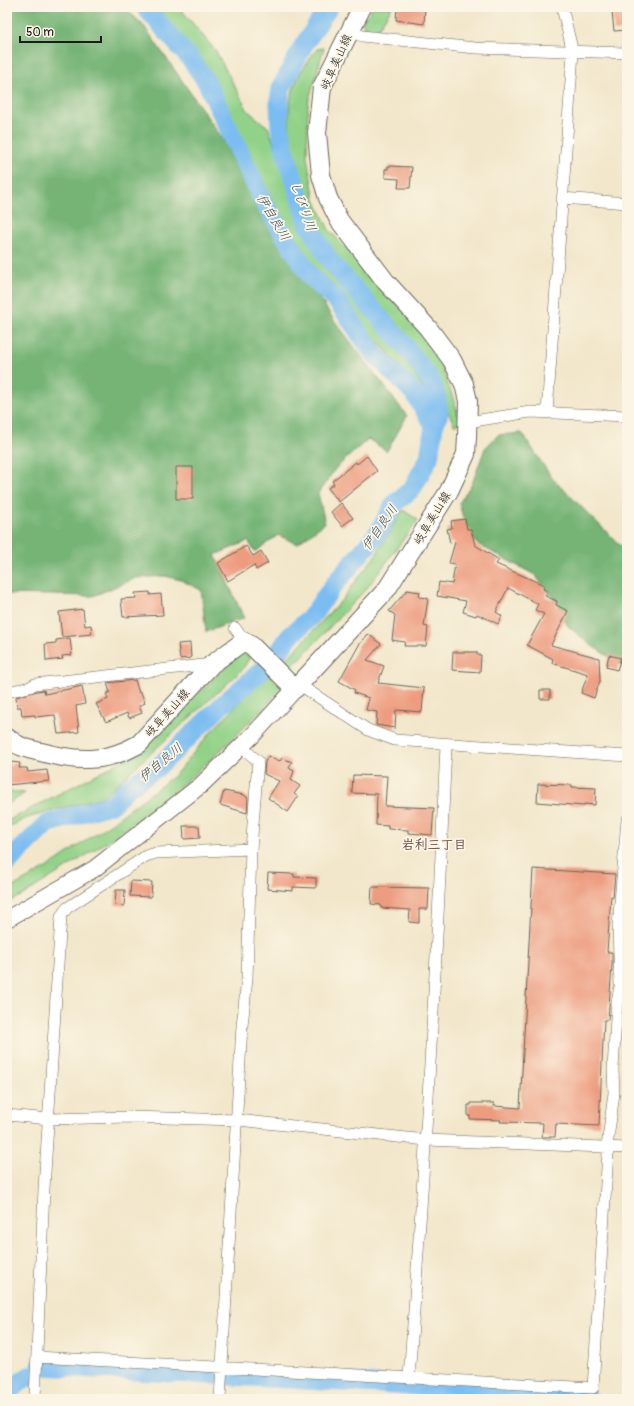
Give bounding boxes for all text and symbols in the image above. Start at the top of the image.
scale bar [20,18,101,44]
text: 50 m [26,25,54,40]
street label: 岐阜美山線 [317,32,356,93]
water label: しびり川 [287,179,319,234]
water label: 伊自良川 [253,191,293,244]
street label: 岐阜美山線 [411,489,454,548]
water label: 伊自良川 [358,502,401,553]
street label: 岐阜美山線 [142,686,193,741]
water label: 伊自良川 [136,740,186,786]
district label: 岩利三丁目 [401,837,467,853]

